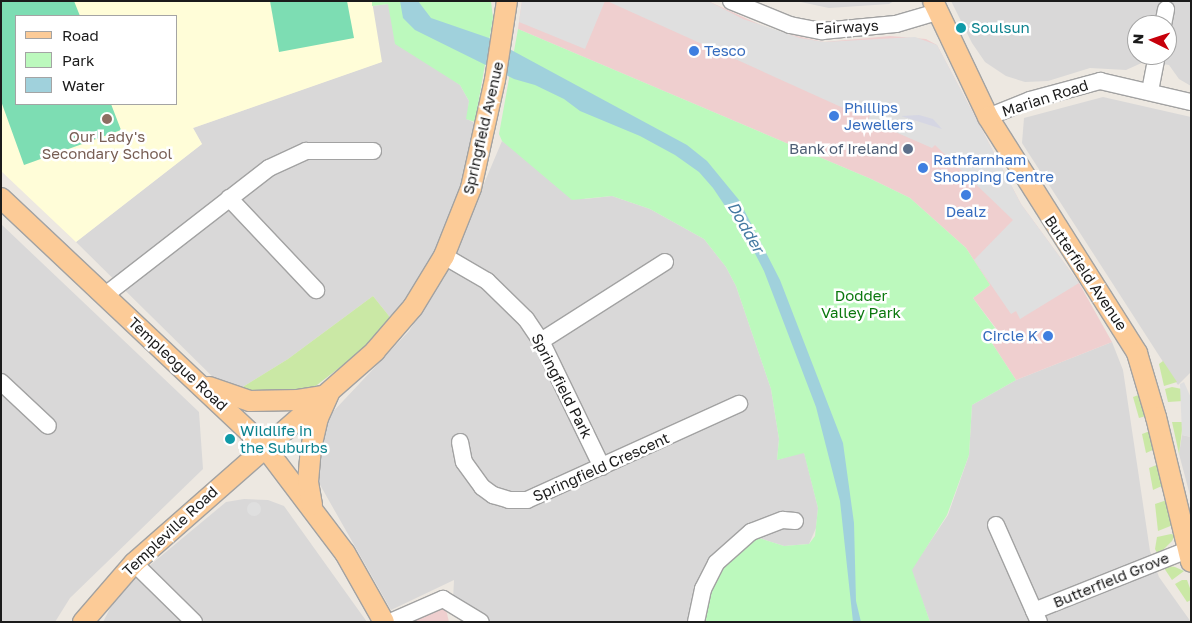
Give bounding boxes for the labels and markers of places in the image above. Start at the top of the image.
place label: Soulsun [971,19,1030,37]
marker: Soulsun [955,22,967,34]
place label: Tesco [704,42,746,60]
marker: Tesco [688,45,700,57]
place label: Phillips Jewellers [844,98,914,133]
marker: Phillips Jewellers [828,110,840,122]
marker: Our Lady's Secondary School [101,113,113,125]
place label: Our Lady's Secondary School [42,127,172,162]
place label: Bank of Ireland [789,140,898,158]
marker: Bank of Ireland [902,143,914,155]
place label: Rathfarnham Shopping Centre [933,150,1054,185]
marker: Rathfarnham Shopping Centre [917,162,929,174]
marker: Dealz [960,189,972,201]
place label: Dealz [946,203,986,221]
place label: Circle K [982,327,1038,345]
marker: Circle K [1042,330,1054,342]
place label: Wildlife in the Suburbs [240,421,328,456]
marker: Wildlife in the Suburbs [224,433,236,445]

